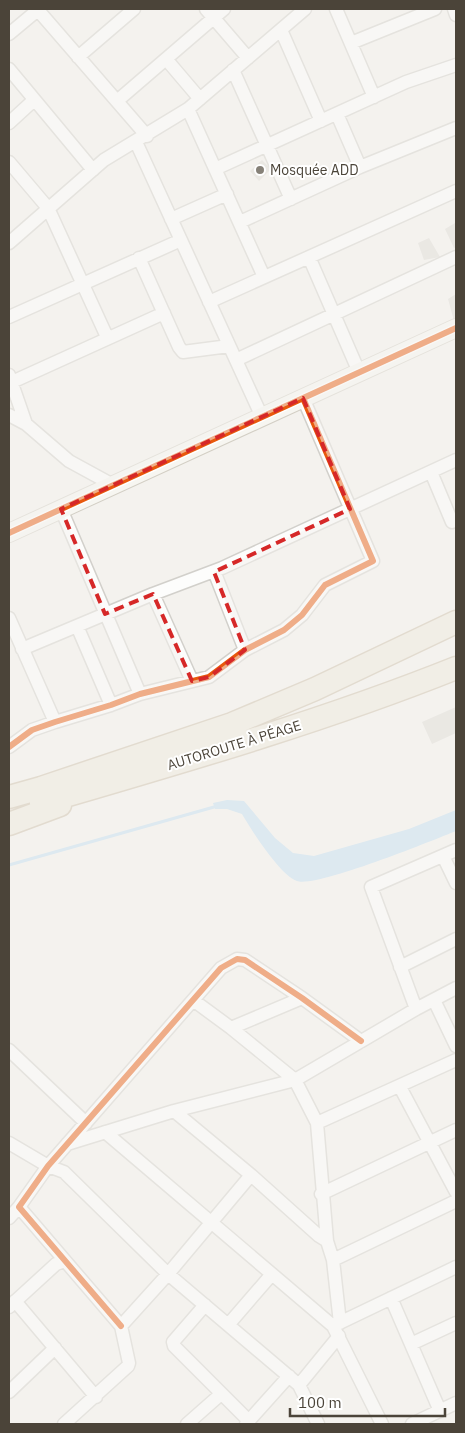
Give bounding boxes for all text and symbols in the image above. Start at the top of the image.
place label: Mosquée ADD [270,161,359,179]
marker: Mosquée ADD [254,164,266,176]
street label: AUTOROUTE À PÉAGE [165,715,303,774]
scale bar [290,1386,445,1418]
text: 100 m [298,1393,342,1412]

